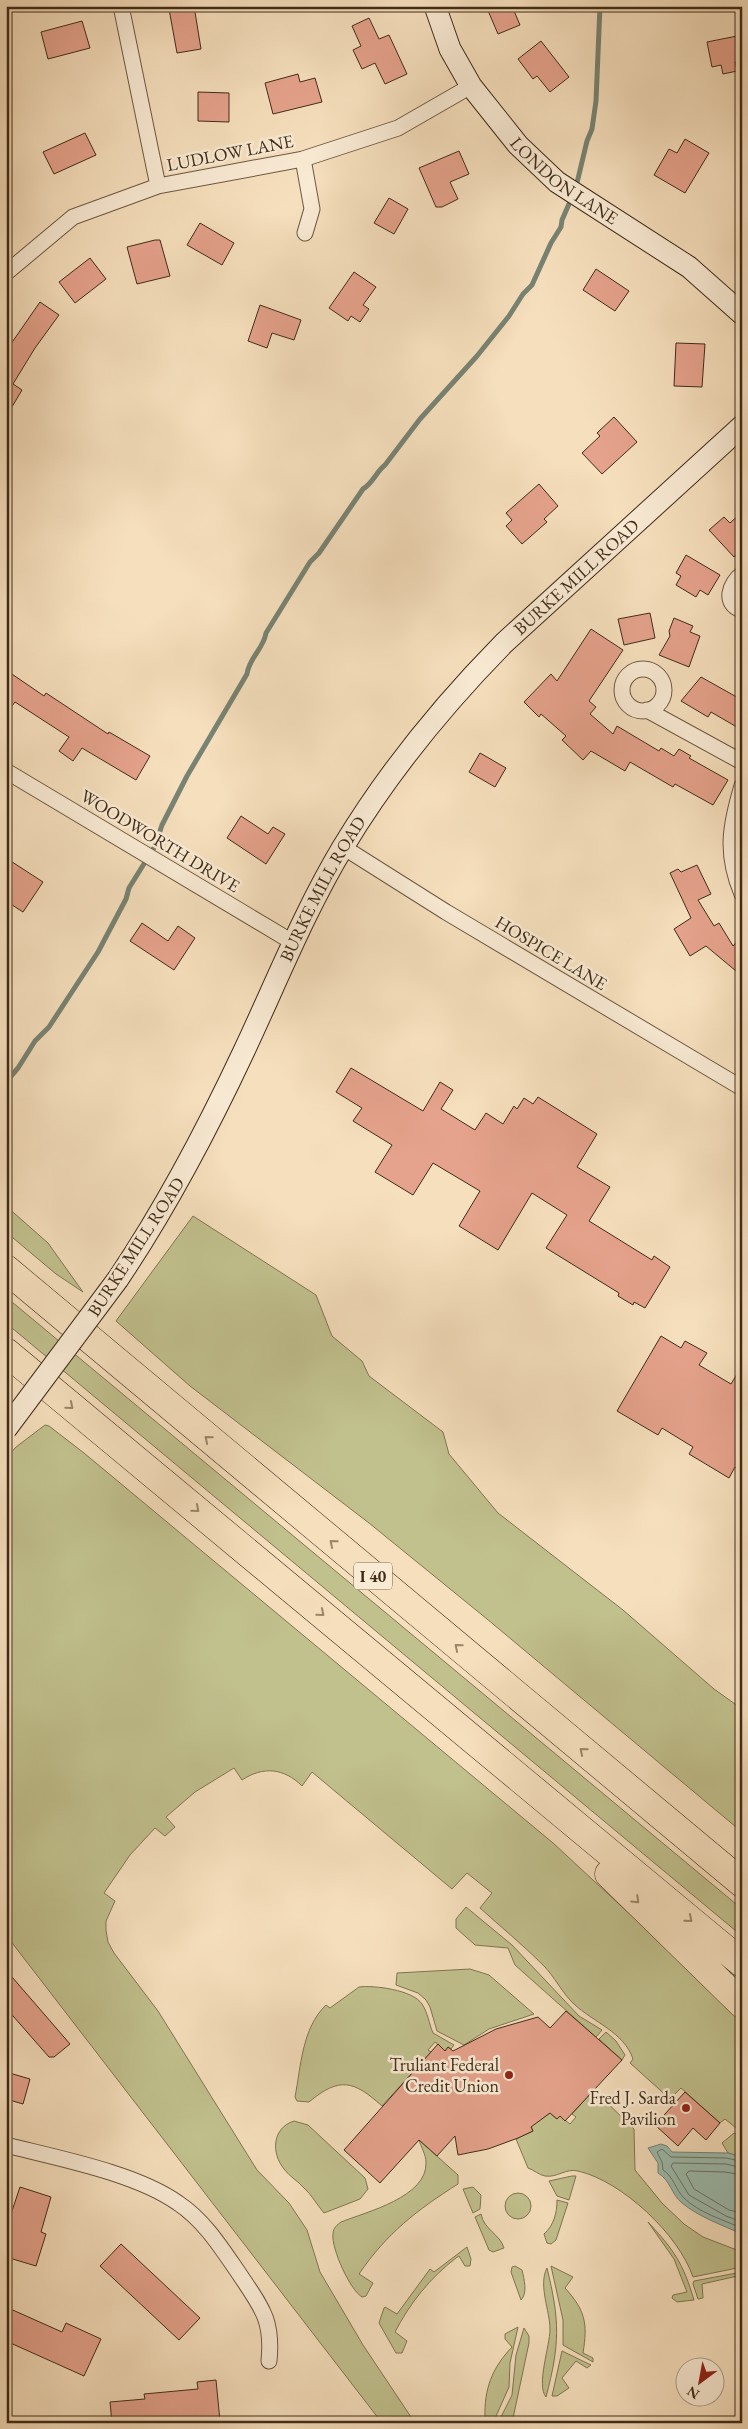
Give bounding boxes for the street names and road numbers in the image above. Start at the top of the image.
street label: LUDLOW LANE [165,129,295,176]
street label: LONDON LANE [505,132,623,229]
street label: BURKE MILL ROAD [508,514,644,640]
street label: WOODWORTH DRIVE [76,784,244,897]
street label: BURKE MILL ROAD [274,811,370,965]
street label: HOSPICE LANE [491,910,611,995]
street label: BURKE MILL ROAD [82,1173,189,1321]
road number: I 40 [354,1562,392,1590]

